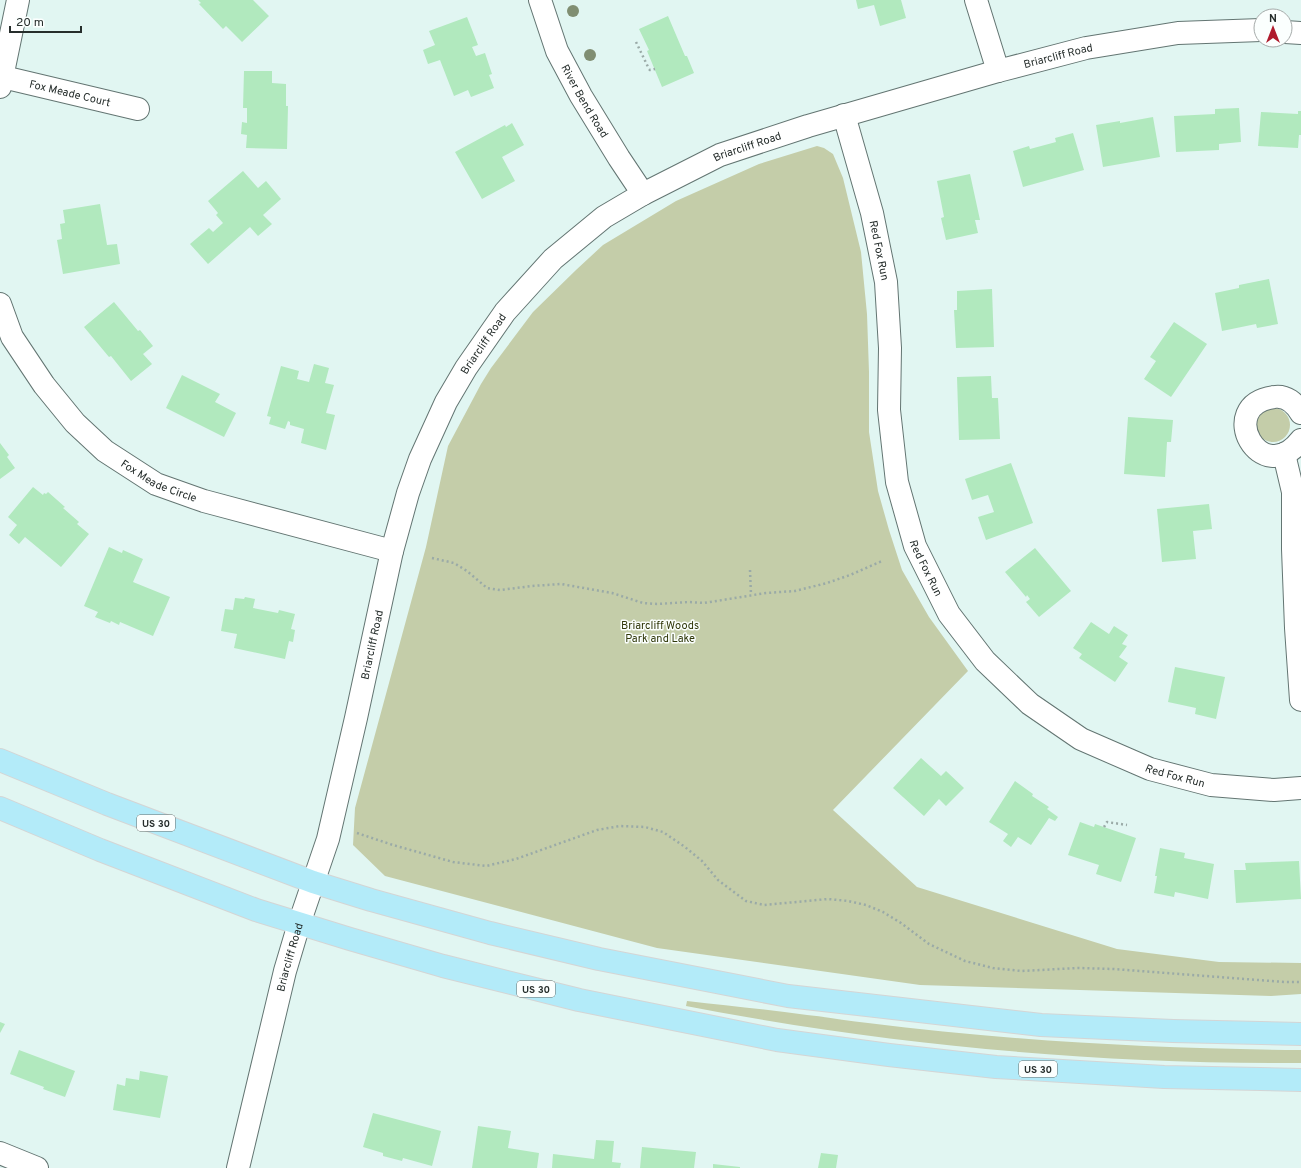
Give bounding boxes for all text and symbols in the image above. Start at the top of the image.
scale bar [10,8,81,34]
north arrow [1253,8,1293,48]
text: N [1269,12,1277,26]
text: 20 m [16,15,44,31]
street label: Briarcliff Road [1022,41,1094,72]
street label: River Bend Road [557,62,611,141]
street label: Fox Meade Court [28,77,112,110]
street label: Briarcliff Road [711,129,783,165]
street label: Red Fox Run [866,219,892,282]
street label: Briarcliff Road [458,311,510,377]
street label: Fox Meade Circle [118,457,199,506]
street label: Red Fox Run [906,539,945,599]
street label: Briarcliff Road [358,609,387,681]
park label: Briarcliff Woods Park and Lake [621,619,699,646]
street label: Red Fox Run [1143,762,1206,791]
road number: US 30 [137,815,175,831]
street label: Briarcliff Road [274,921,307,993]
road number: US 30 [517,981,555,997]
road number: US 30 [1019,1061,1057,1077]

